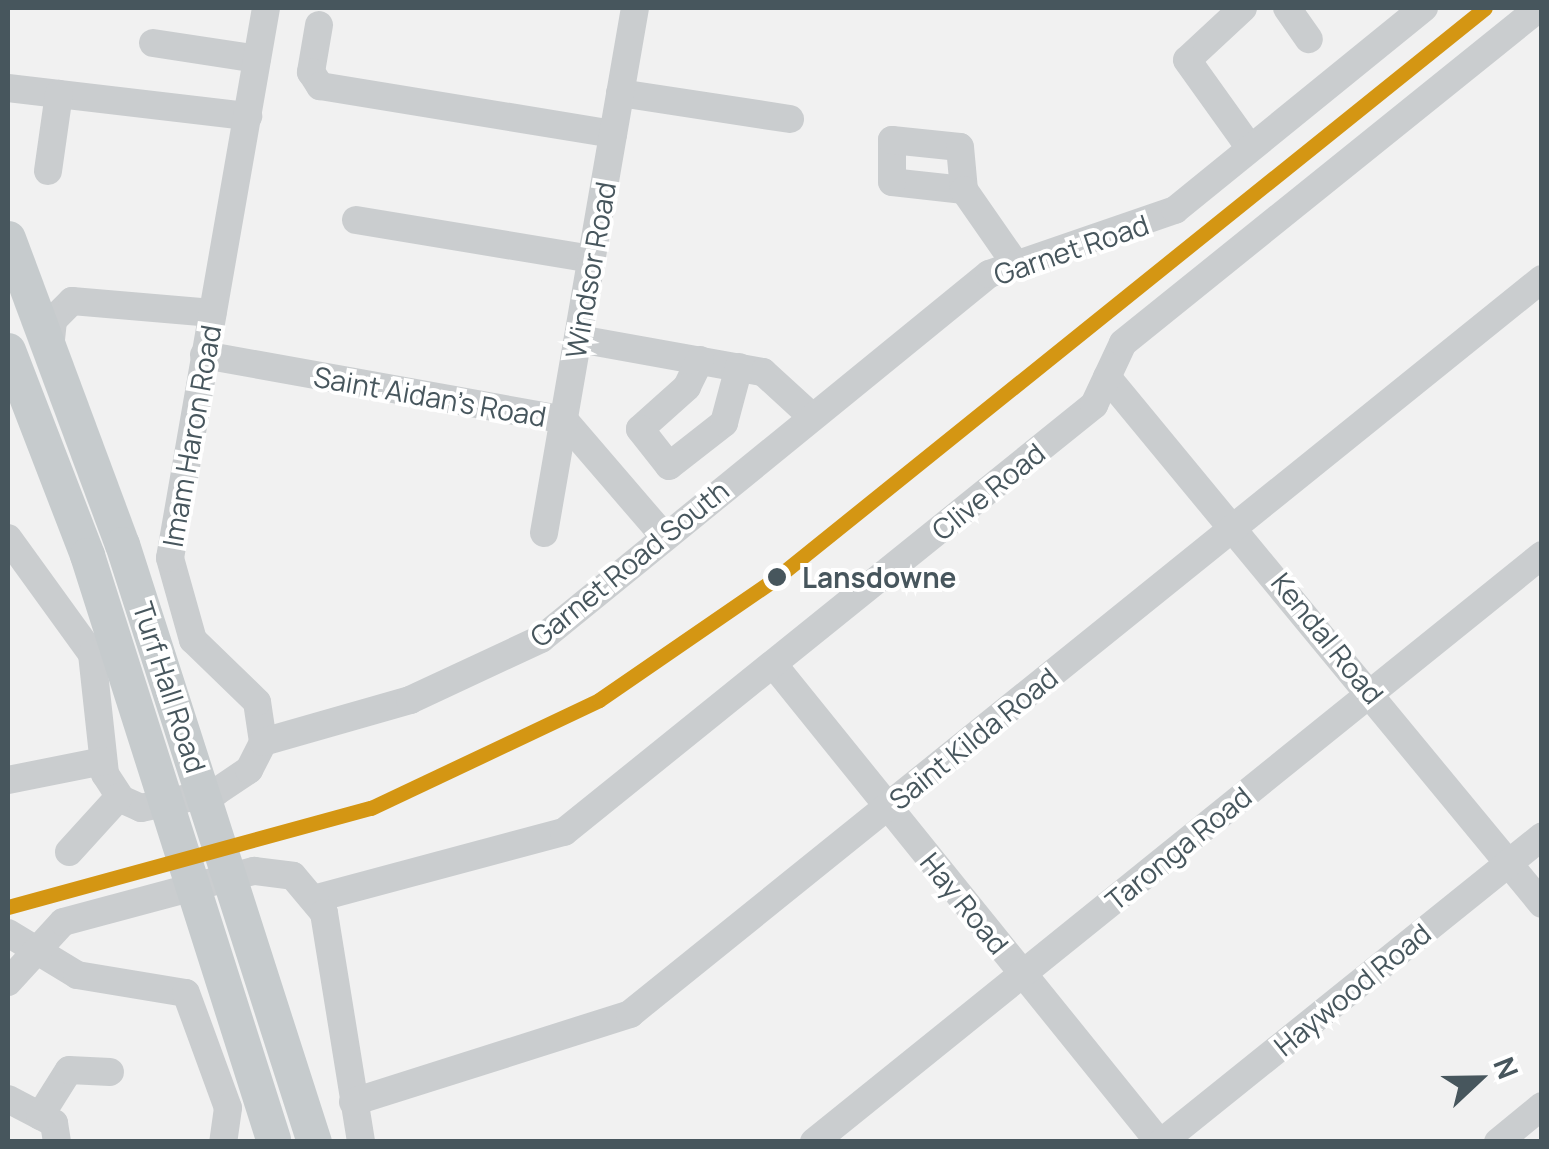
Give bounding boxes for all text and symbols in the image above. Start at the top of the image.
street label: Windsor Road [558,179,622,361]
street label: Garnet Road [989,207,1153,291]
street label: Imam Haron Road [155,322,227,550]
street label: Saint Aidan's Road [311,359,549,433]
street label: Clive Road [925,435,1051,547]
street label: Garnet Road South [523,473,735,653]
place label: Lansdowne [802,560,956,594]
marker: Lansdowne [761,561,793,593]
street label: Kendal Road [1265,566,1391,710]
street label: Turf Hall Road [127,597,213,777]
street label: Saint Kilda Road [882,660,1064,816]
street label: Taronga Road [1098,779,1258,917]
street label: Hay Road [914,846,1016,960]
street label: Haywood Road [1267,916,1437,1062]
north arrow [1429,1029,1529,1129]
text: N [1485,1051,1528,1084]

